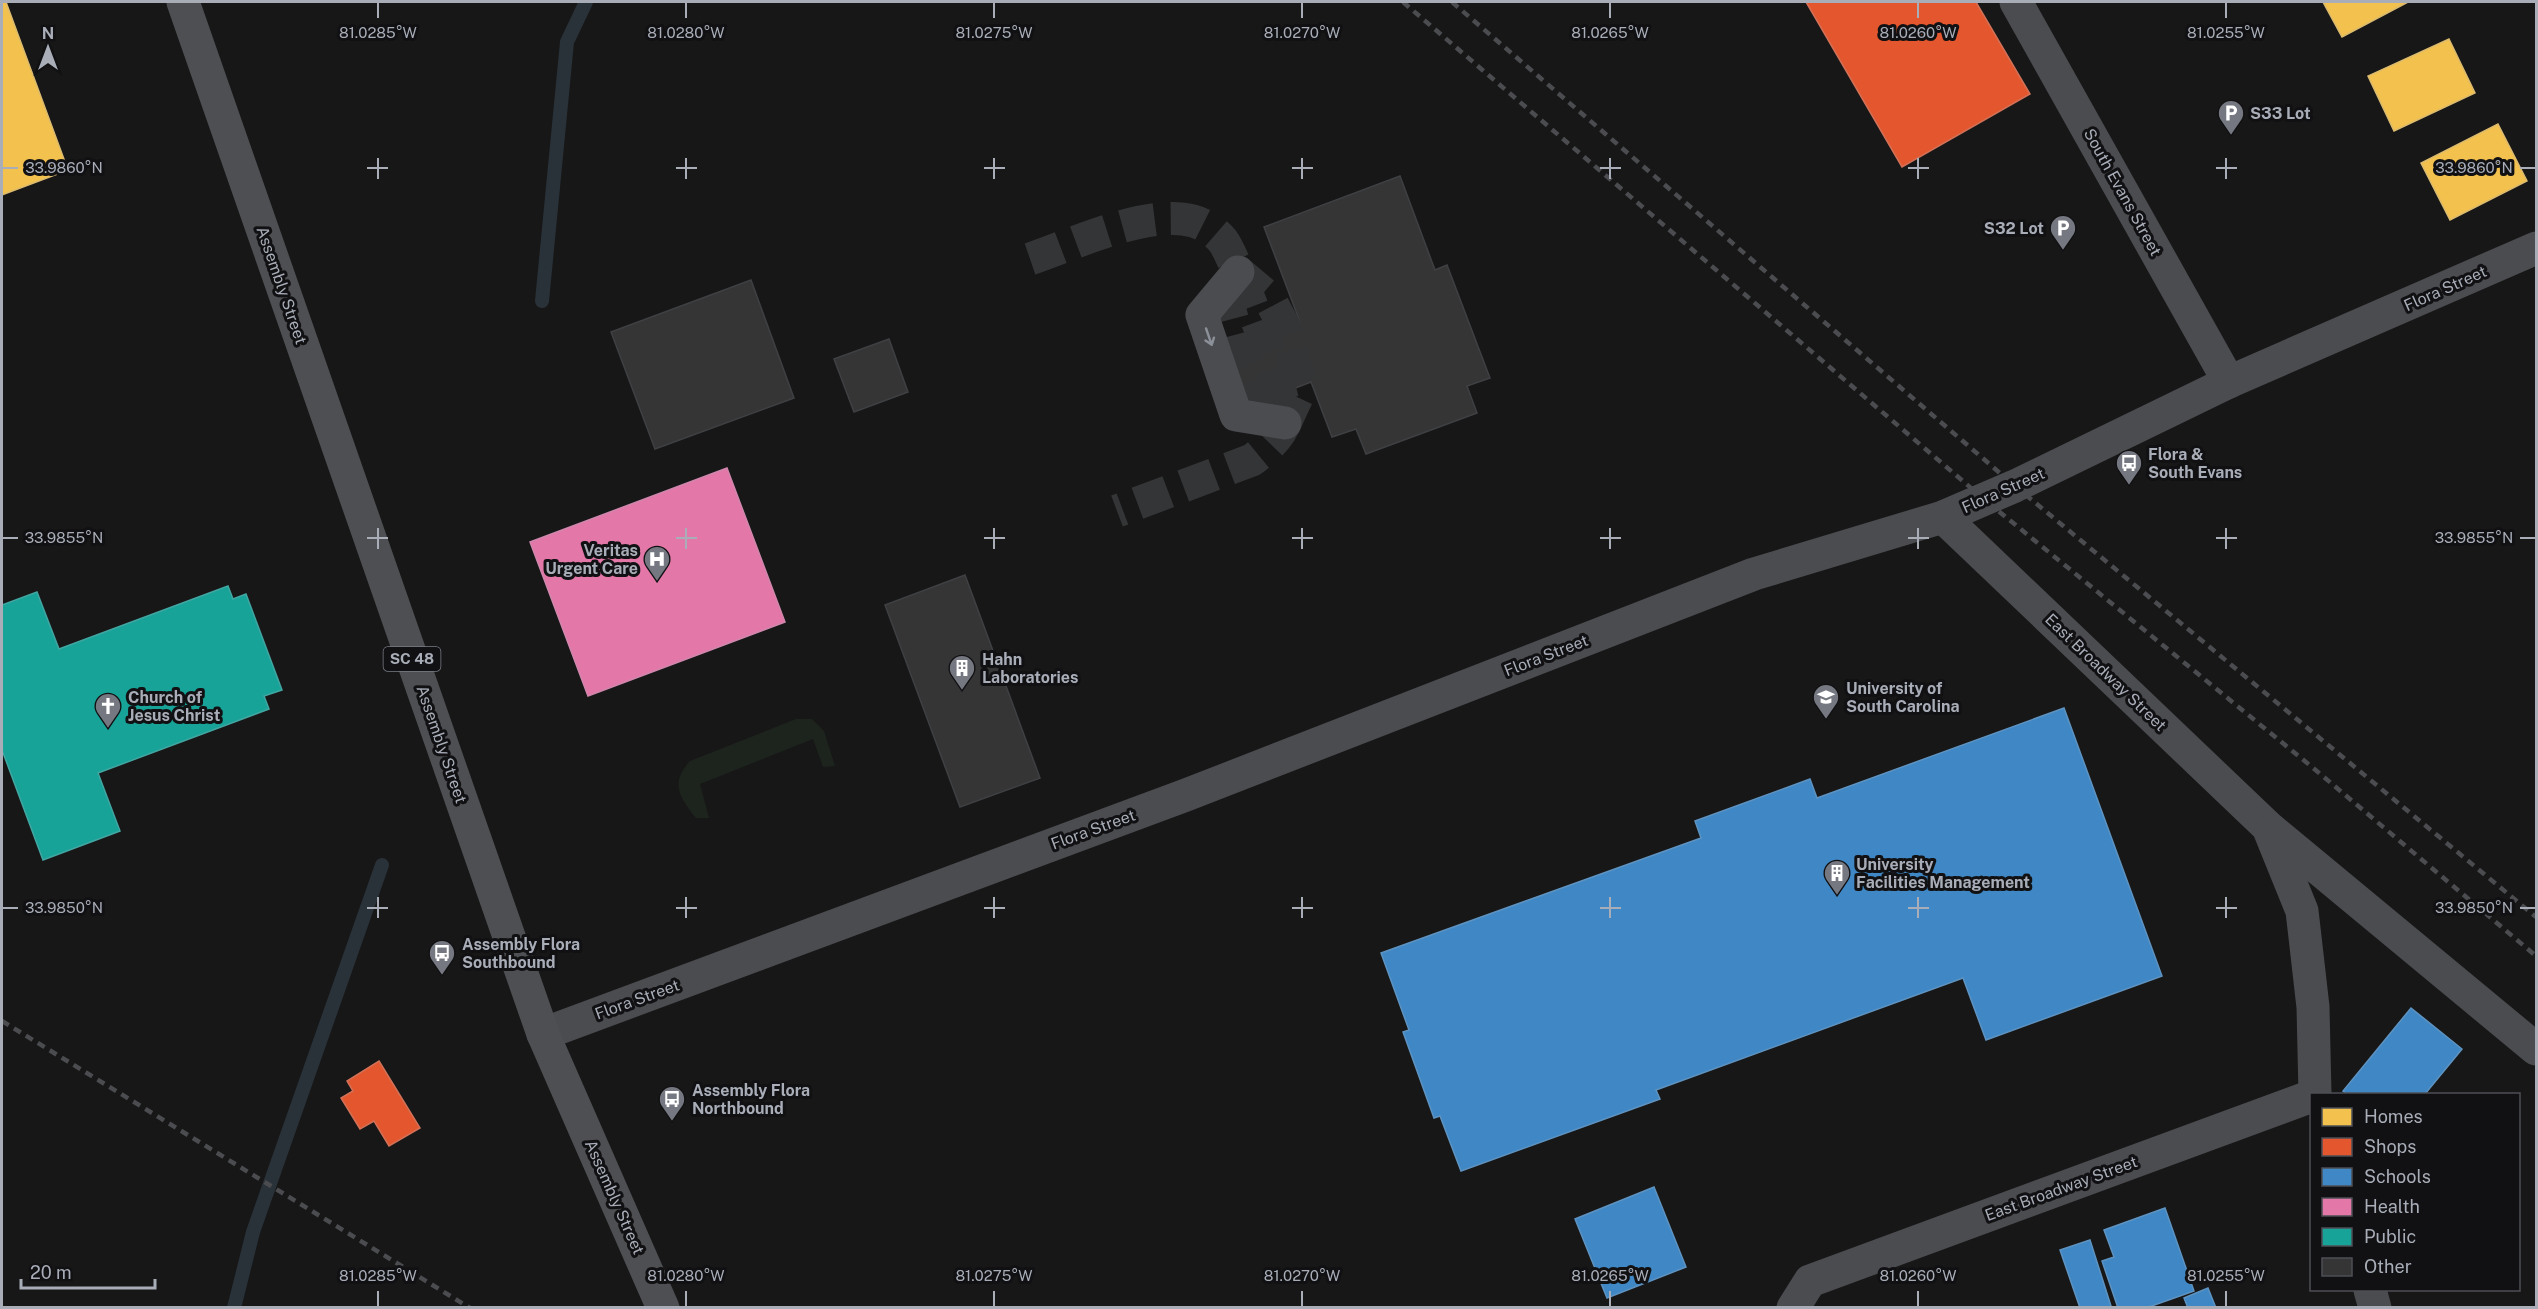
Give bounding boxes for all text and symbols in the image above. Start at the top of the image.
north arrow [18,18,78,78]
text: N [42,24,54,43]
text: 81.0285°W [339,24,417,41]
text: 81.0280°W [647,24,725,41]
text: 81.0275°W [955,24,1033,41]
text: 81.0270°W [1264,24,1340,41]
text: 81.0265°W [1571,24,1649,41]
text: 81.0260°W [1880,24,1956,41]
text: 81.0255°W [2187,24,2265,41]
parking icon: S33 Lot [2216,98,2246,136]
place label: S33 Lot [2250,104,2311,123]
street label: South Evans Street [2080,125,2165,259]
text: 33.9860°N [25,159,103,176]
text: 33.9860°N [2435,159,2513,176]
parking icon: S32 Lot [2048,213,2078,251]
place label: S32 Lot [1984,219,2044,238]
street label: Assembly Street [252,224,311,347]
street label: Flora Street [2401,262,2489,315]
one-way arrow [1205,327,1216,346]
place label: Flora & South Evans [2148,445,2242,482]
bus stop icon: Flora & South Evans [2114,448,2144,486]
street label: Flora Street [1959,464,2047,517]
text: 33.9855°N [25,529,103,546]
text: 33.9855°N [2435,529,2513,546]
place label: Veritas Urgent Care [545,541,638,578]
hospital icon: Veritas Urgent Care [642,544,672,582]
street label: East Broadway Street [2041,610,2170,735]
street label: Flora Street [1501,631,1591,680]
road number: SC 48 [384,647,440,671]
place label: Hahn Laboratories [982,650,1078,687]
building icon: Hahn Laboratories [947,653,977,691]
place label: University of South Carolina [1846,679,1960,716]
school or university icon: University of South Carolina [1811,682,1841,720]
street label: Assembly Street [412,683,471,806]
place label: Church of Jesus Christ [128,688,221,725]
church icon: Church of Jesus Christ [93,691,123,729]
street label: Flora Street [1048,805,1138,854]
place label: University Facilities Management [1856,855,2030,892]
building icon: University Facilities Management [1822,858,1852,896]
text: 33.9850°N [25,899,103,916]
text: 33.9850°N [2435,899,2513,916]
place label: Assembly Flora Southbound [462,935,580,972]
bus stop icon: Assembly Flora Southbound [427,938,457,976]
street label: Flora Street [592,975,682,1024]
place label: Assembly Flora Northbound [692,1081,810,1118]
bus stop icon: Assembly Flora Northbound [657,1084,687,1122]
legend [2310,1093,2520,1291]
text: Homes [2364,1106,2423,1127]
text: Shops [2364,1136,2416,1157]
street label: Assembly Street [581,1137,648,1257]
street label: East Broadway Street [1982,1152,2140,1225]
text: Schools [2364,1166,2431,1187]
text: Health [2364,1196,2420,1217]
text: Public [2364,1226,2416,1247]
scale bar [21,1252,154,1290]
text: Other [2364,1256,2412,1277]
text: 20 m [30,1262,72,1283]
text: 81.0285°W [339,1267,417,1284]
text: 81.0280°W [647,1267,725,1284]
text: 81.0275°W [955,1267,1033,1284]
text: 81.0270°W [1264,1267,1340,1284]
text: 81.0265°W [1571,1267,1649,1284]
text: 81.0260°W [1880,1267,1956,1284]
text: 81.0255°W [2187,1267,2265,1284]

